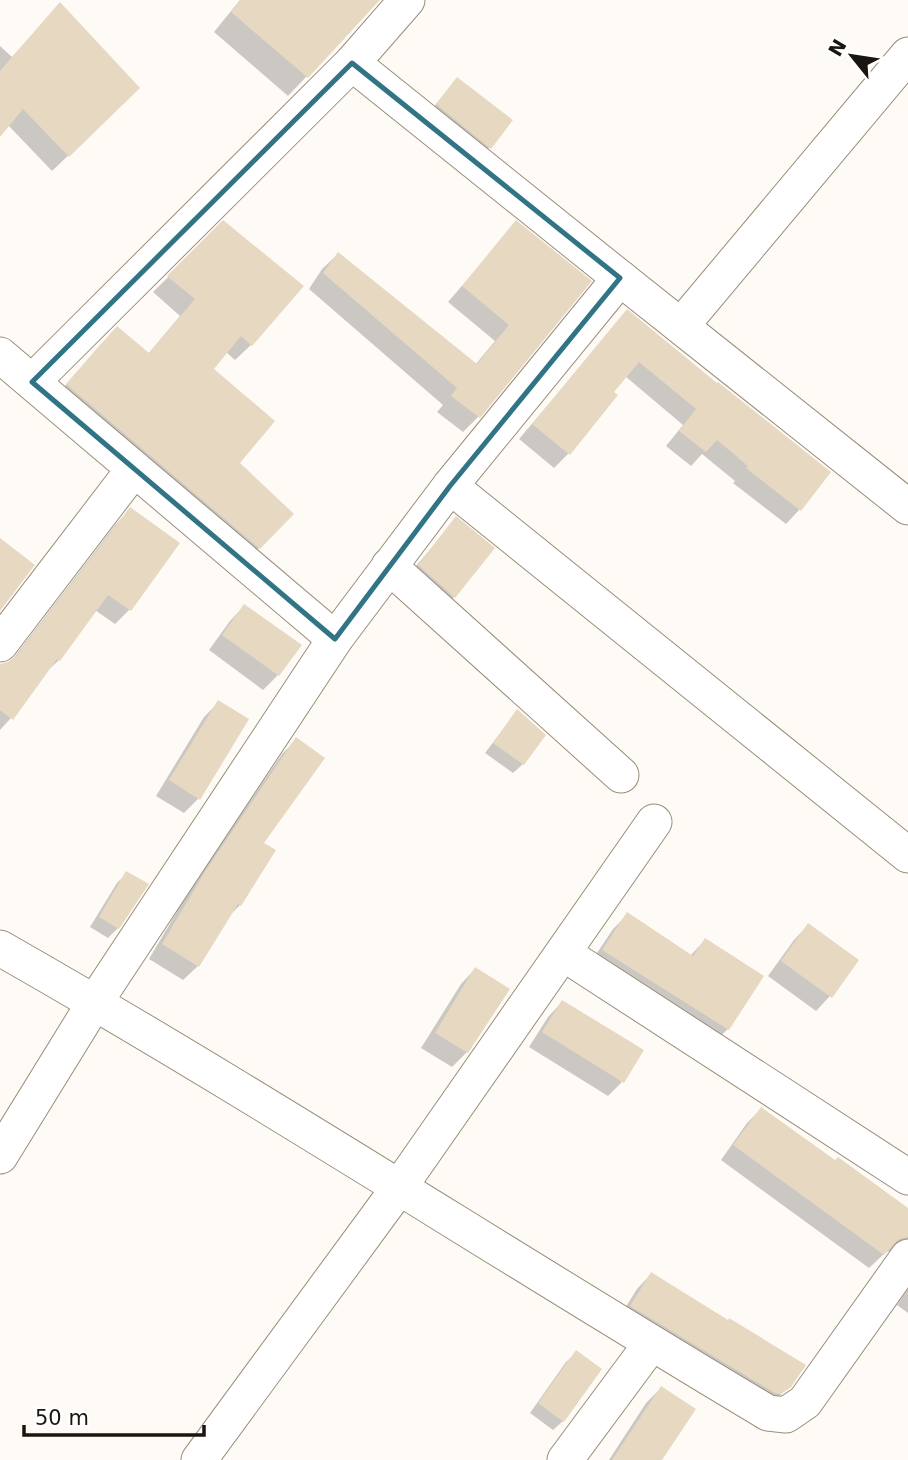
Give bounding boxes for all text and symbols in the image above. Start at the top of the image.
north arrow [817,21,887,91]
text: N [824,35,851,60]
scale bar [24,1394,205,1438]
text: 50 m [35,1406,89,1430]

